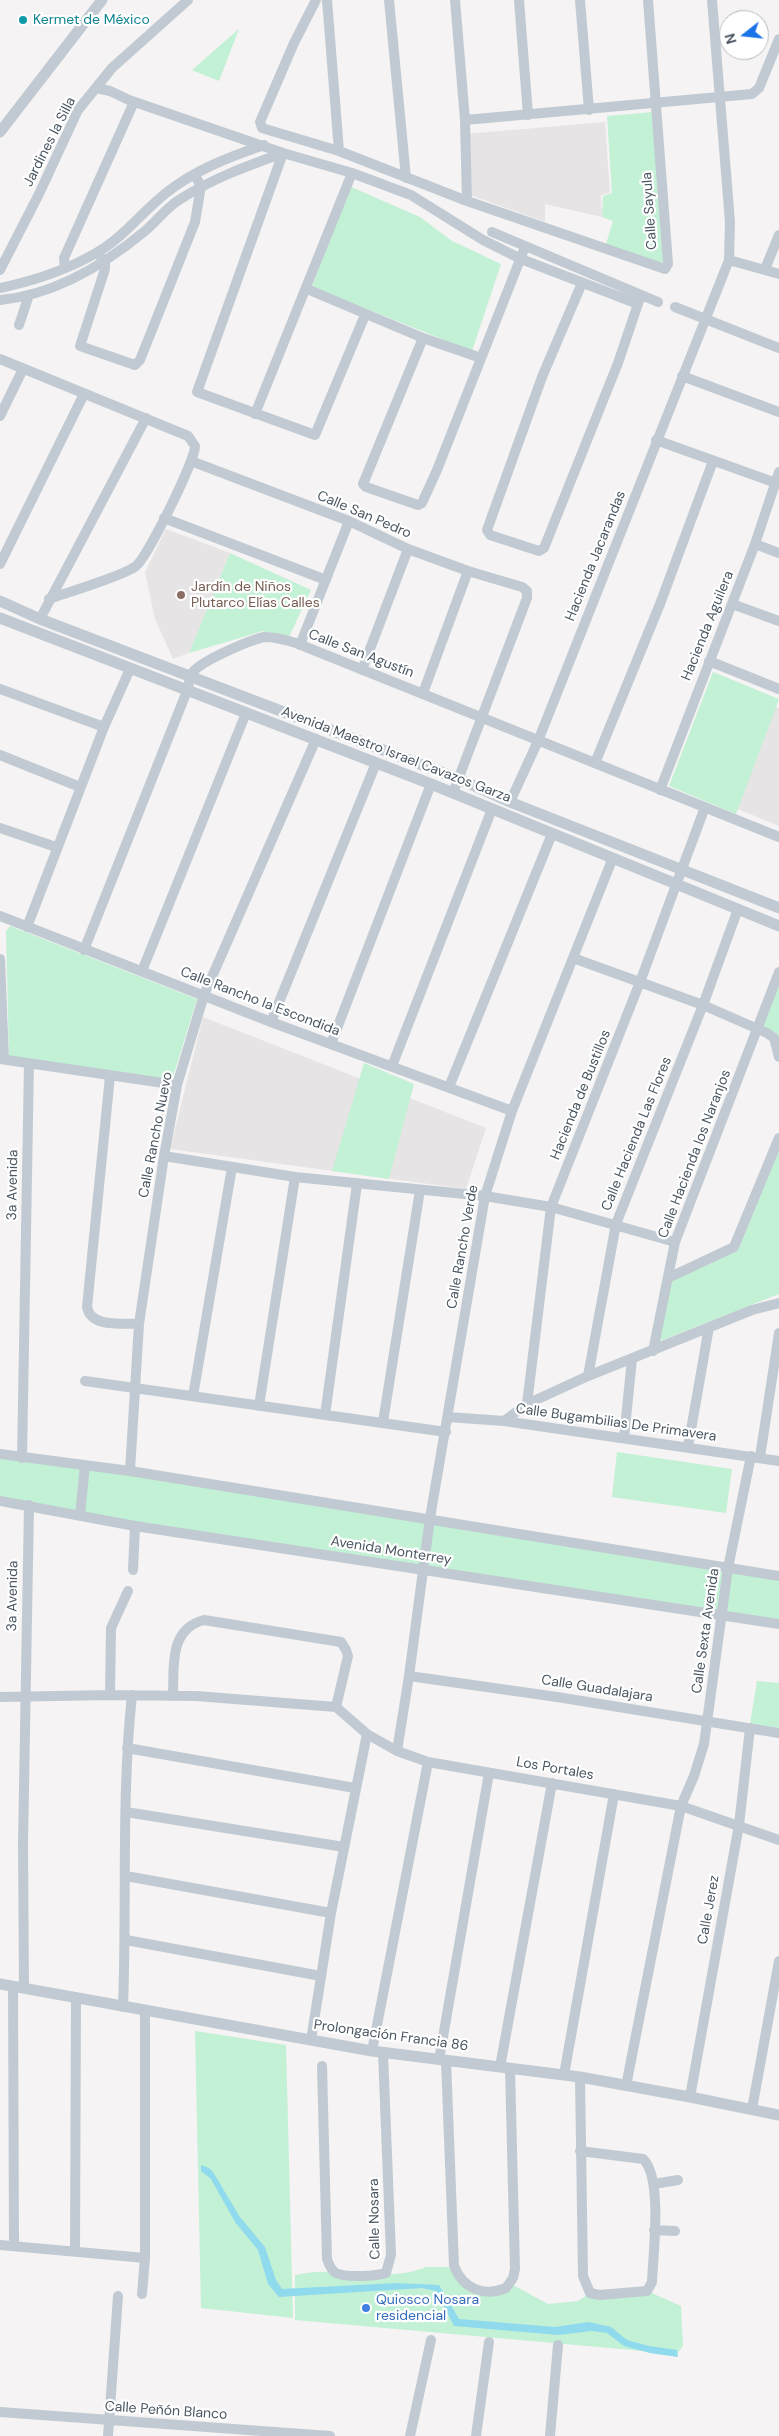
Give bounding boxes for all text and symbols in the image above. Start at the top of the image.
north arrow [719,10,769,60]
place label: Kermet de México [33,12,150,28]
marker: Kermet de México [17,14,29,26]
text: N [720,31,741,46]
street label: Jardines la Silla [20,94,80,190]
street label: Calle Sayula [639,172,661,250]
street label: Calle San Pedro [314,488,414,542]
street label: Hacienda Jacarandas [562,488,630,624]
street label: Hacienda Aguilera [678,569,738,683]
place label: Jardín de Niños Plutarco Elías Calles [191,579,320,612]
marker: Jardín de Niños Plutarco Elías Calles [175,589,187,601]
street label: Calle San Agustín [306,626,416,682]
street label: Avenida Maestro Israel Cavazos Garza [279,703,513,807]
street label: Calle Rancho la Escondida [178,964,342,1040]
street label: Hacienda de Bustillos [547,1028,615,1162]
street label: Calle Hacienda Las Flores [598,1054,676,1214]
street label: Calle Hacienda los Naranjos [655,1067,735,1241]
street label: Calle Rancho Nuevo [136,1071,176,1199]
street label: 3a Avenida [4,1149,22,1221]
street label: Calle Rancho Verde [444,1184,482,1310]
street label: Calle Bugambilias De Primavera [515,1401,717,1445]
street label: Avenida Monterrey [329,1533,453,1569]
street label: 3a Avenida [4,1560,22,1632]
street label: Calle Sexta Avenida [689,1567,723,1695]
street label: Calle Guadalajara [540,1672,654,1706]
street label: Los Portales [515,1754,595,1784]
street label: Calle Jerez [695,1874,723,1946]
street label: Prolongación Francia 86 [313,2017,469,2055]
street label: Calle Nosara [366,2178,384,2260]
place label: Quiosco Nosara residencial [376,2292,479,2324]
marker: Quiosco Nosara residencial [360,2302,372,2314]
street label: Calle Peñón Blanco [104,2398,228,2424]

